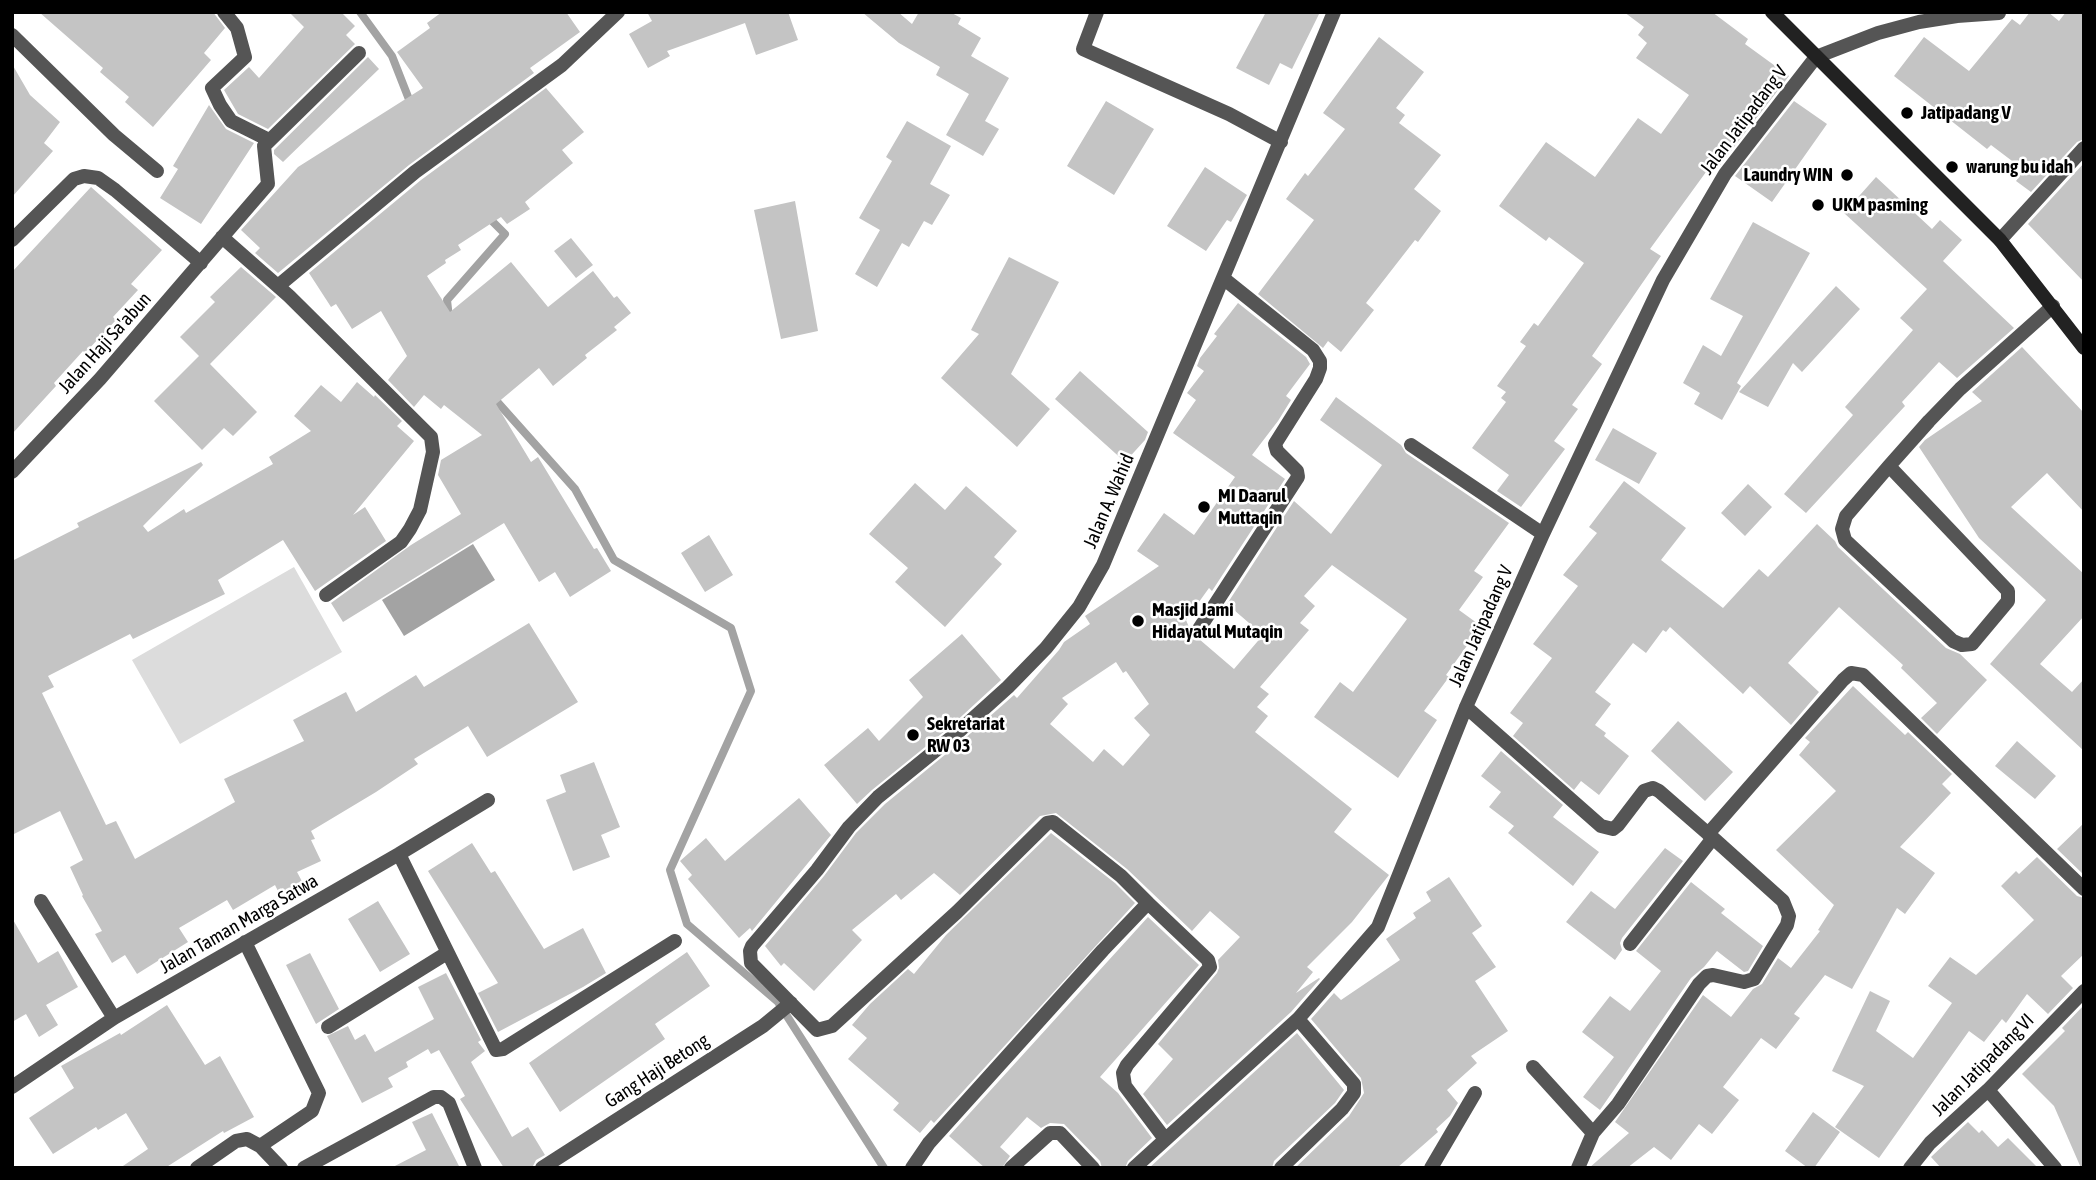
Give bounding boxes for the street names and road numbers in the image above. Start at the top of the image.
street label: Jalan Jatipadang V [1696,61,1792,179]
street label: Jalan Haji Sa'abun [54,288,156,398]
street label: Jalan A. Wahid [1079,450,1139,552]
street label: Jalan Jatipadang V [1444,562,1518,690]
street label: Jalan Taman Marga Satwa [156,869,322,979]
street label: Jalan Jatipadang VI [1927,1009,2039,1121]
street label: Gang Haji Betong [601,1029,713,1113]

